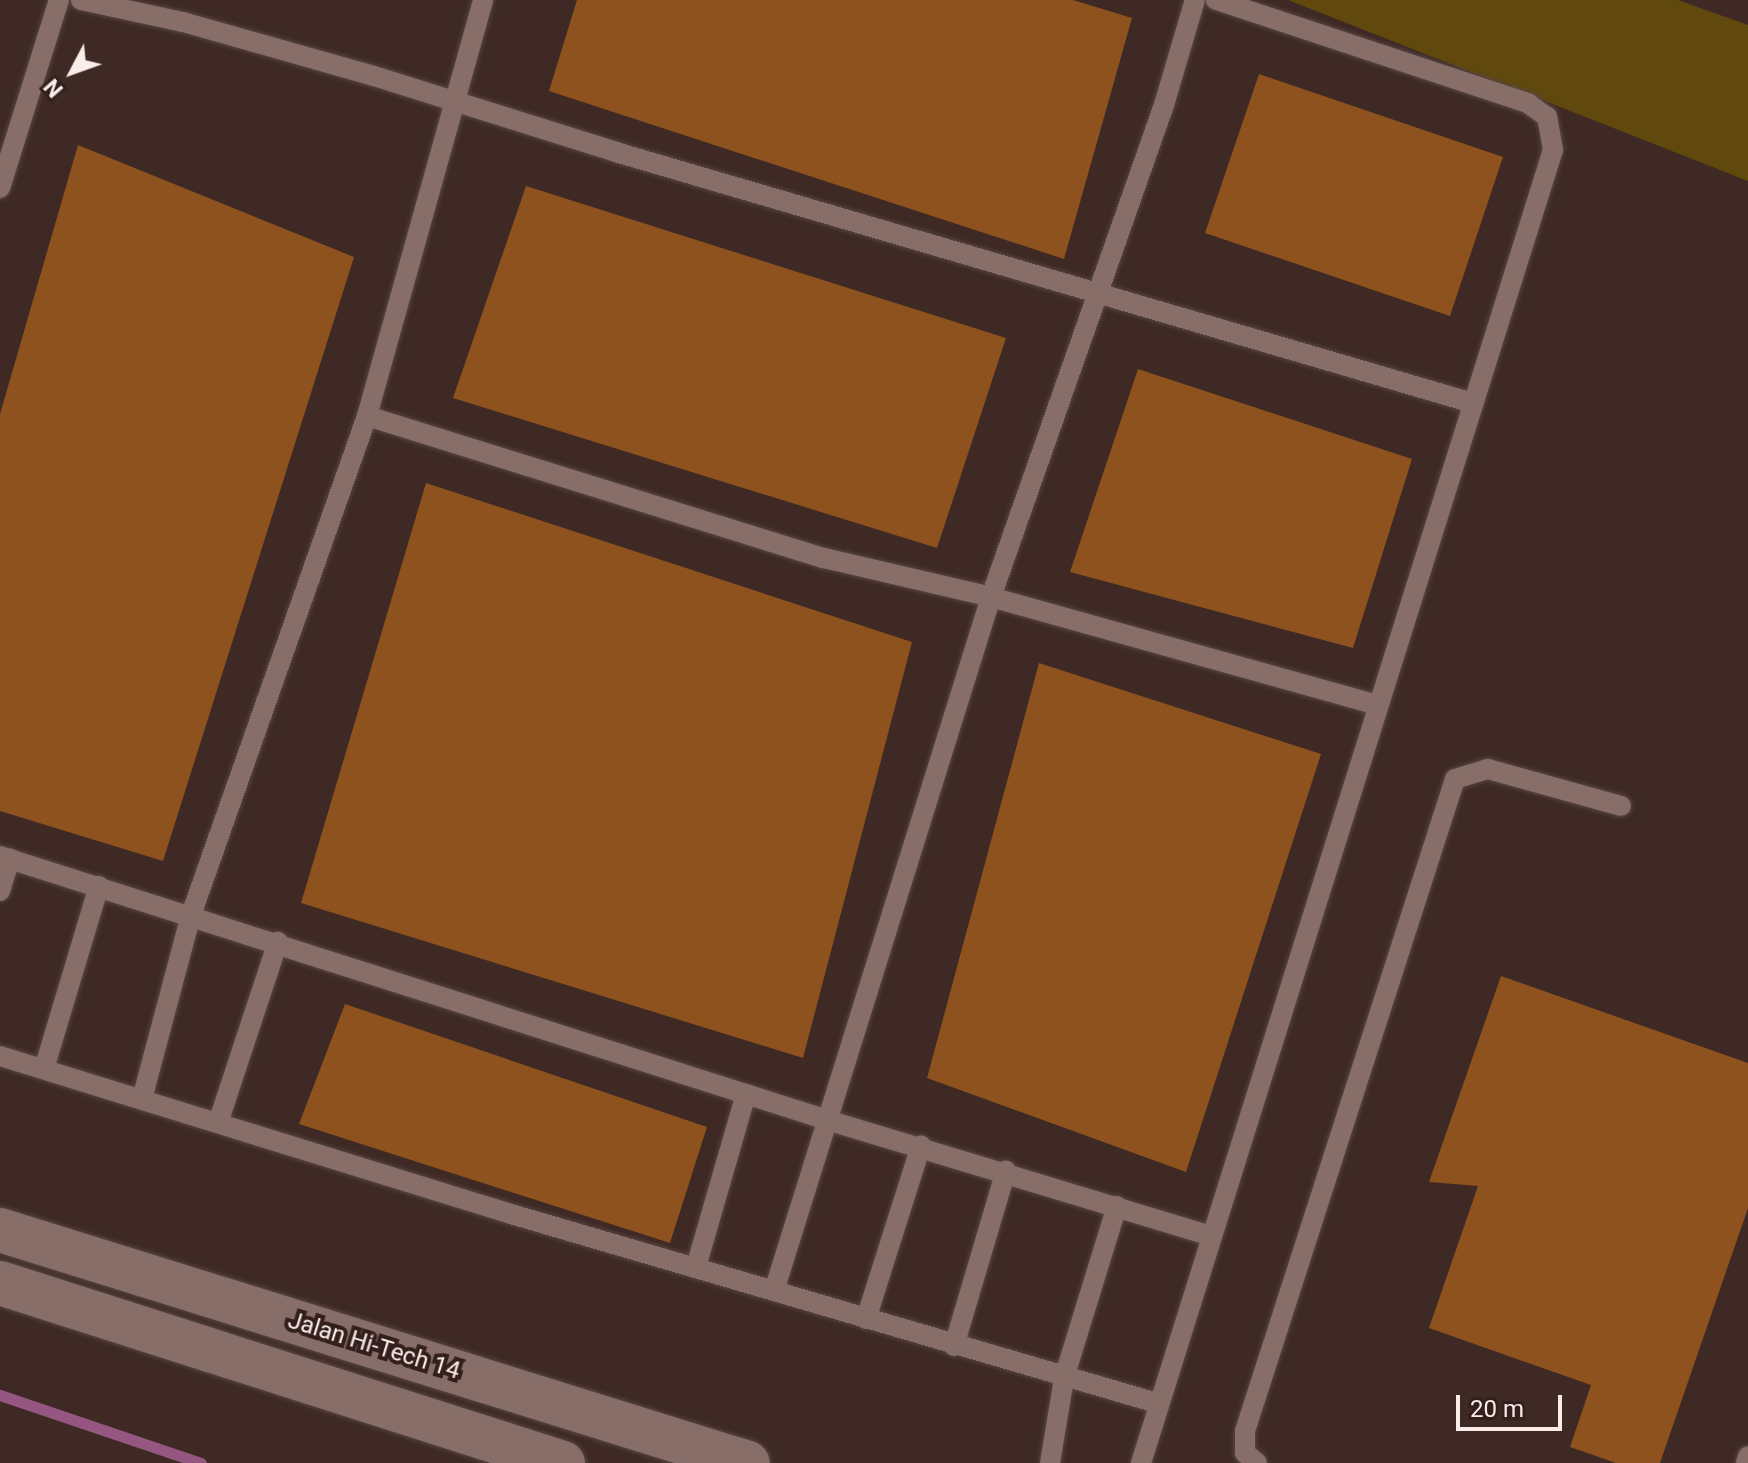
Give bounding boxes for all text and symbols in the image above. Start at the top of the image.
north arrow [32,32,112,112]
text: N [39,74,68,102]
street label: Jalan Hi-Tech 14 [284,1306,464,1386]
scale bar [1460,1379,1566,1429]
text: 20 m [1470,1395,1524,1423]

